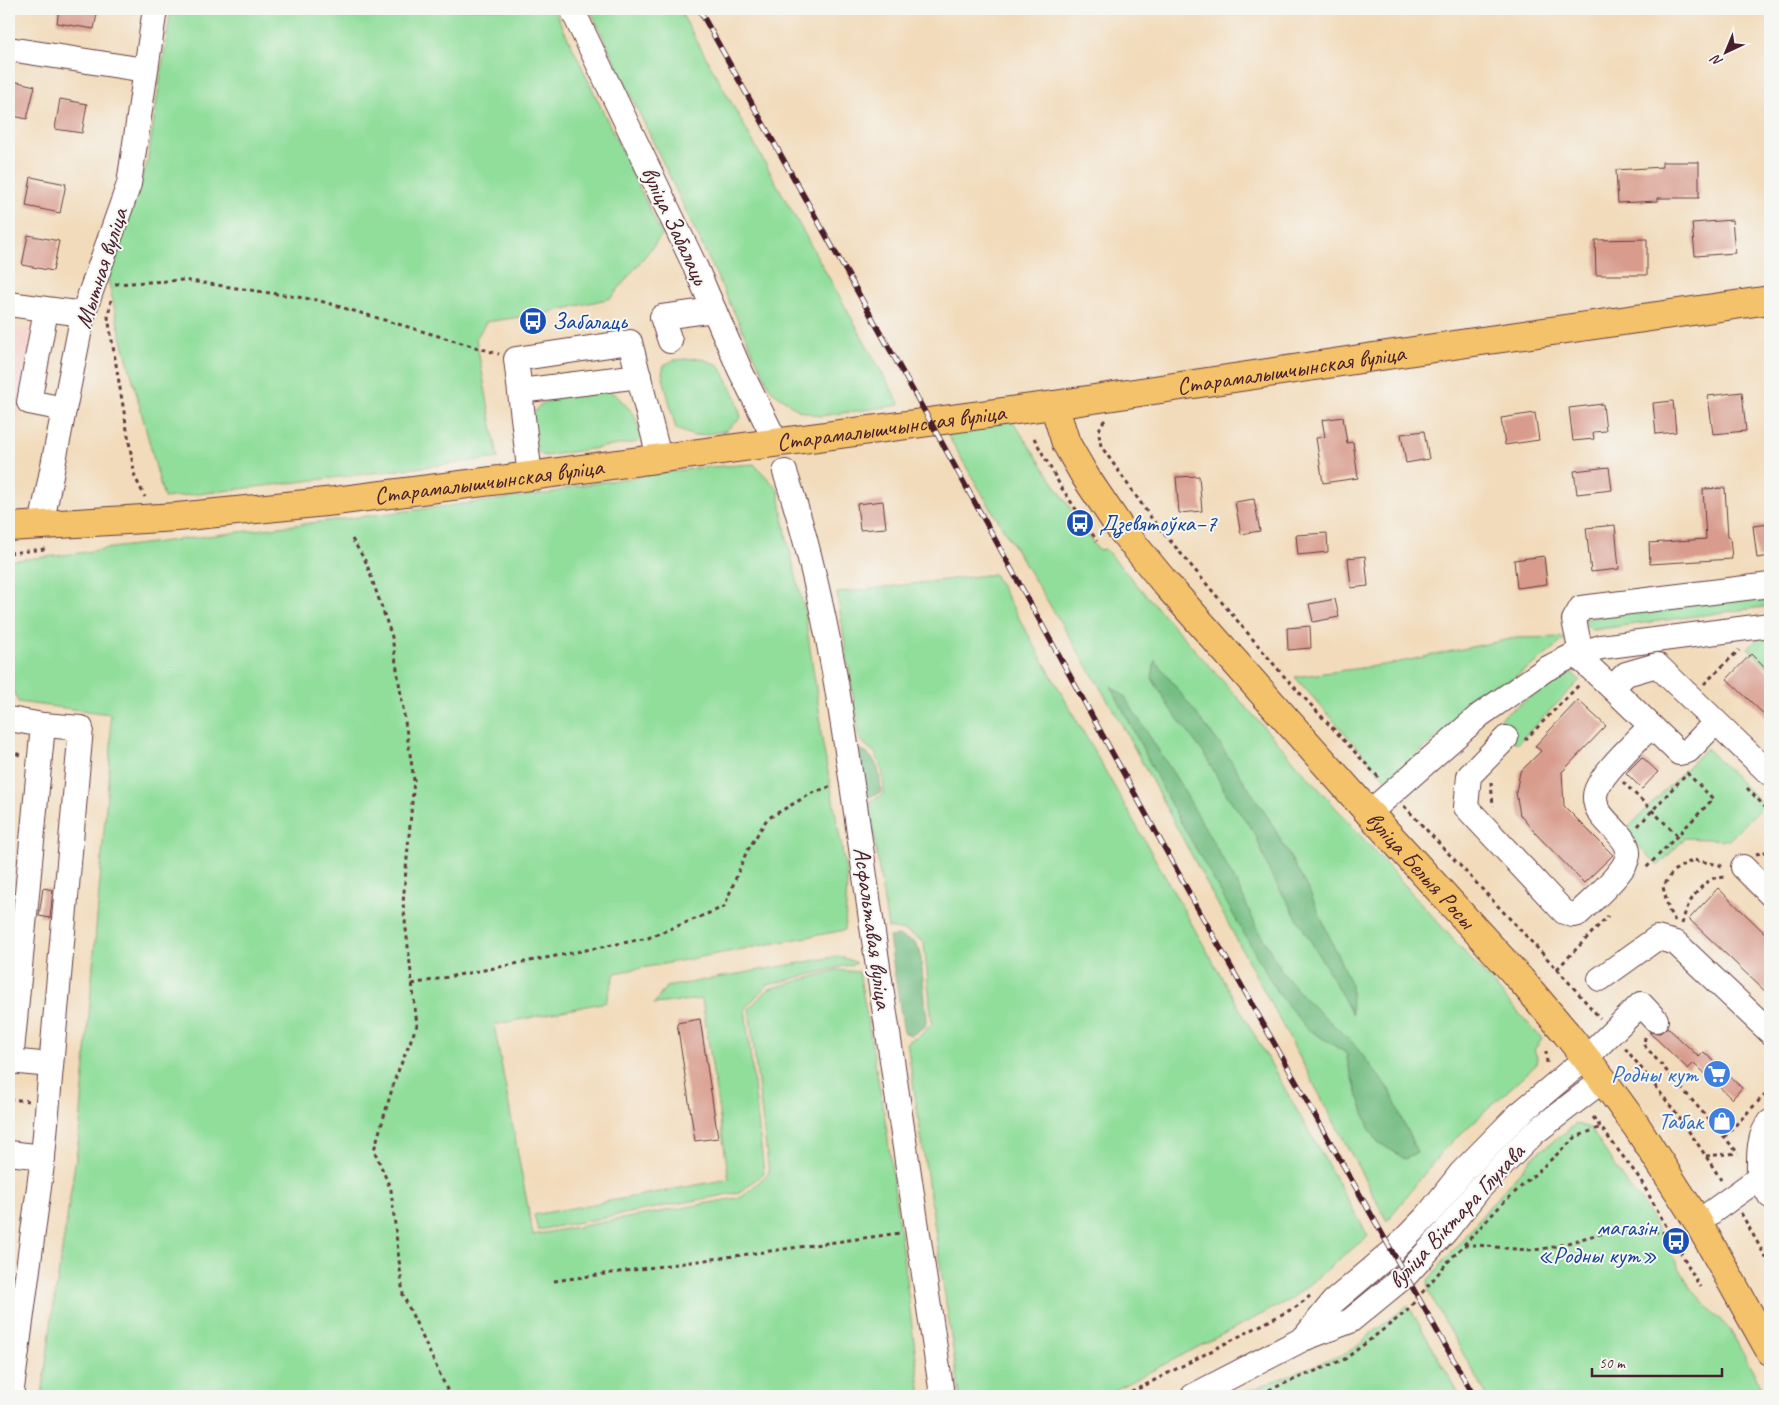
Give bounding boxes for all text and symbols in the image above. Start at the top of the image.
north arrow [1702,28,1752,78]
text: N [1707,50,1726,70]
street label: вуліца Забалаць [635,161,716,290]
street label: Мытная вуліца [67,203,135,332]
bus stop icon: Забалаць [518,306,548,336]
place label: Забалаць [552,306,628,336]
street label: Старамалышчынская вуліца [1174,337,1409,401]
street label: Старамалышчынская вуліца [775,397,1009,457]
street label: Старамалышчынская вуліца [372,451,607,511]
bus stop icon: Дзевятоўка–7 [1065,508,1095,538]
place label: Дзевятоўка–7 [1099,508,1218,539]
street label: вуліца Белыя Росы [1360,805,1483,937]
street label: Асфальтавая вуліца [847,845,899,1012]
place label: Родны кут [1611,1059,1699,1089]
supermarket icon: Родны кут [1702,1059,1732,1089]
place label: Табак [1658,1106,1705,1136]
shop icon: Табак [1707,1106,1737,1136]
street label: вуліца Віктара Глухава [1381,1136,1532,1295]
place label: магазін «Родны кут» [1538,1212,1659,1270]
bus stop icon: магазін «Родны кут» [1661,1226,1691,1256]
scale bar [1592,1345,1722,1377]
text: 50 m [1599,1354,1626,1373]

